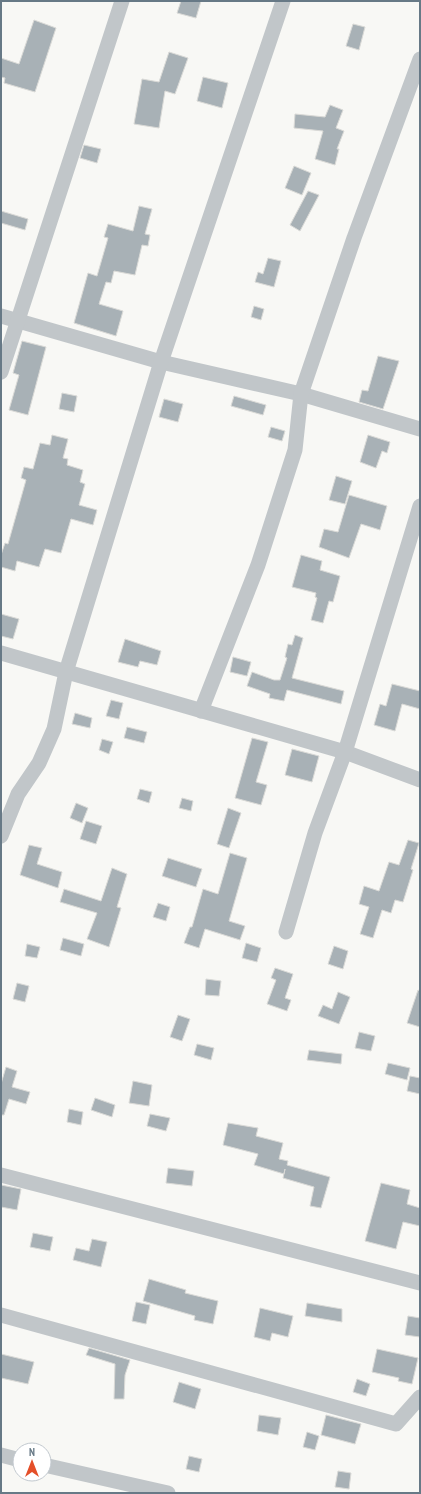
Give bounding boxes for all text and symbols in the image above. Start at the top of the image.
north arrow [12,1442,52,1482]
text: N [29,1445,35,1459]

